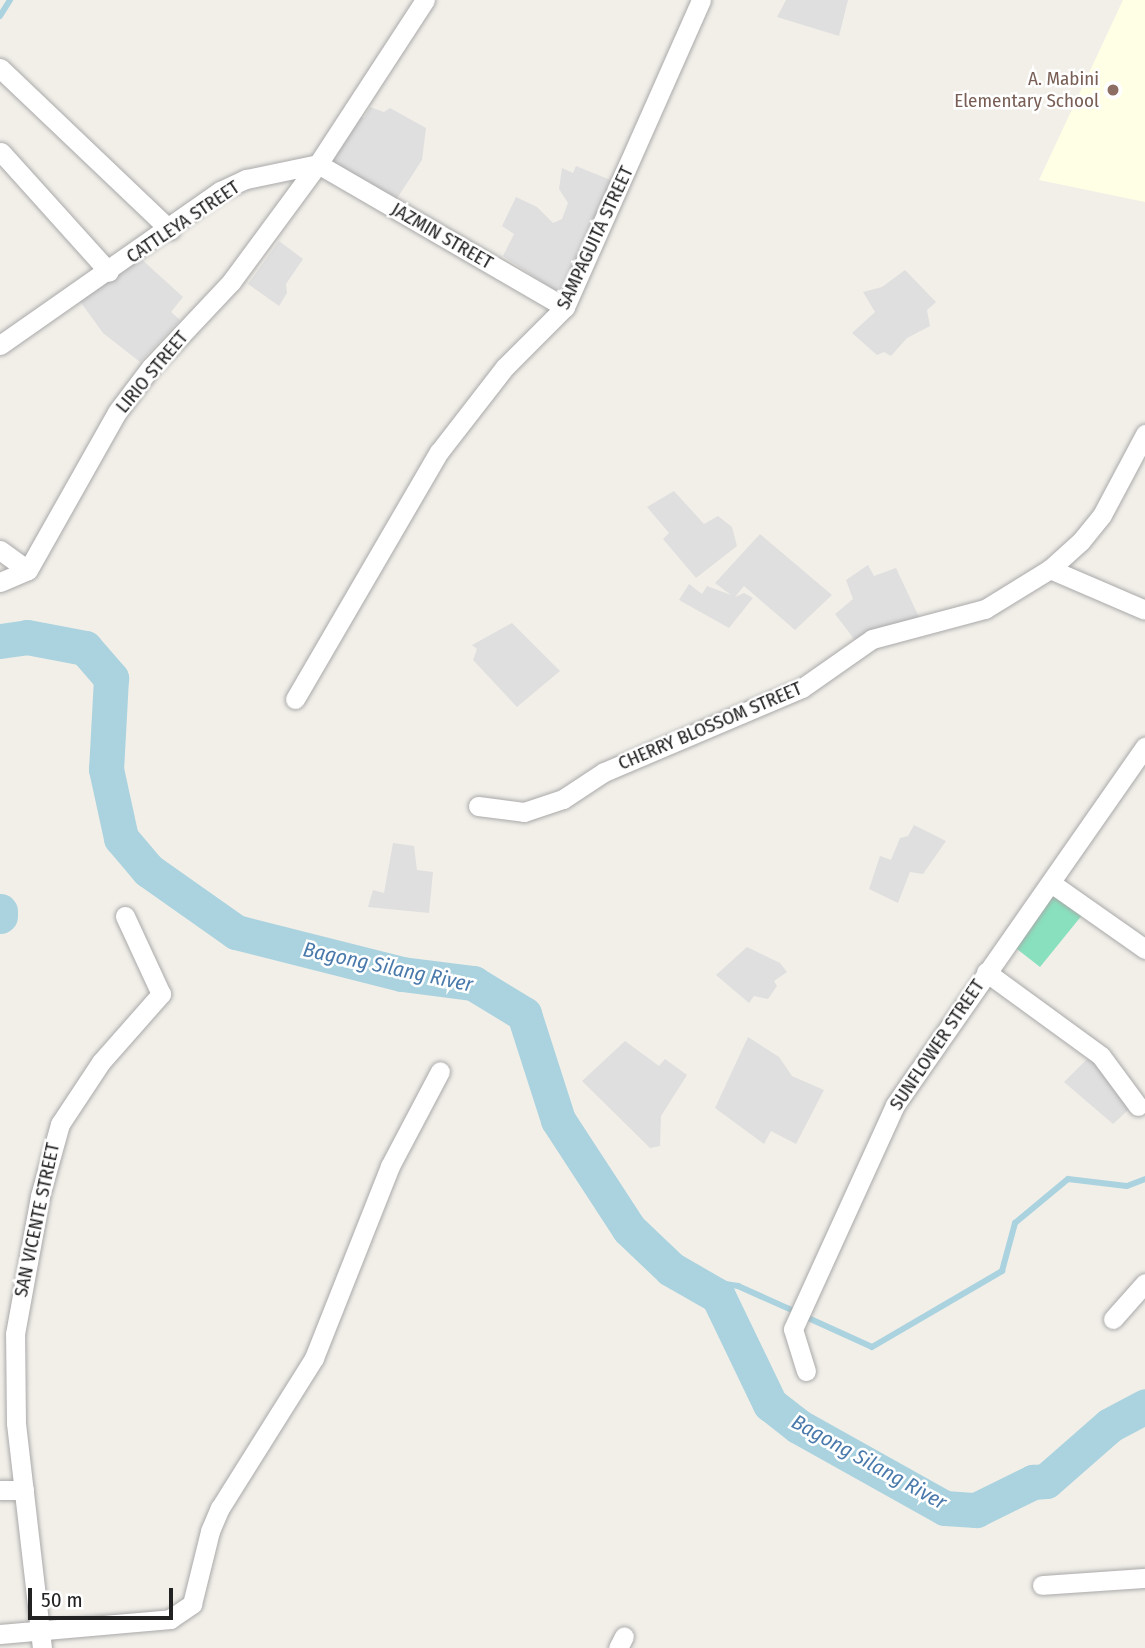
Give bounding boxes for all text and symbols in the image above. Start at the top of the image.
place label: A. Mabini Elementary School [954,68,1099,112]
marker: A. Mabini Elementary School [1105,82,1121,98]
street label: SAMPAGUITA STREET [552,163,638,313]
street label: CATTLEYA STREET [122,176,244,268]
street label: JAZMIN STREET [387,198,497,274]
street label: LIRIO STREET [111,326,193,418]
street label: CHERRY BLOSSOM STREET [615,677,805,775]
water label: Bagong Silang River [301,937,475,997]
street label: SUNFLOWER STREET [885,975,989,1115]
street label: SAN VICENTE STREET [10,1141,64,1299]
water label: Bagong Silang River [787,1409,951,1515]
scale bar [32,1574,177,1618]
text: 50 m [41,1587,83,1613]

